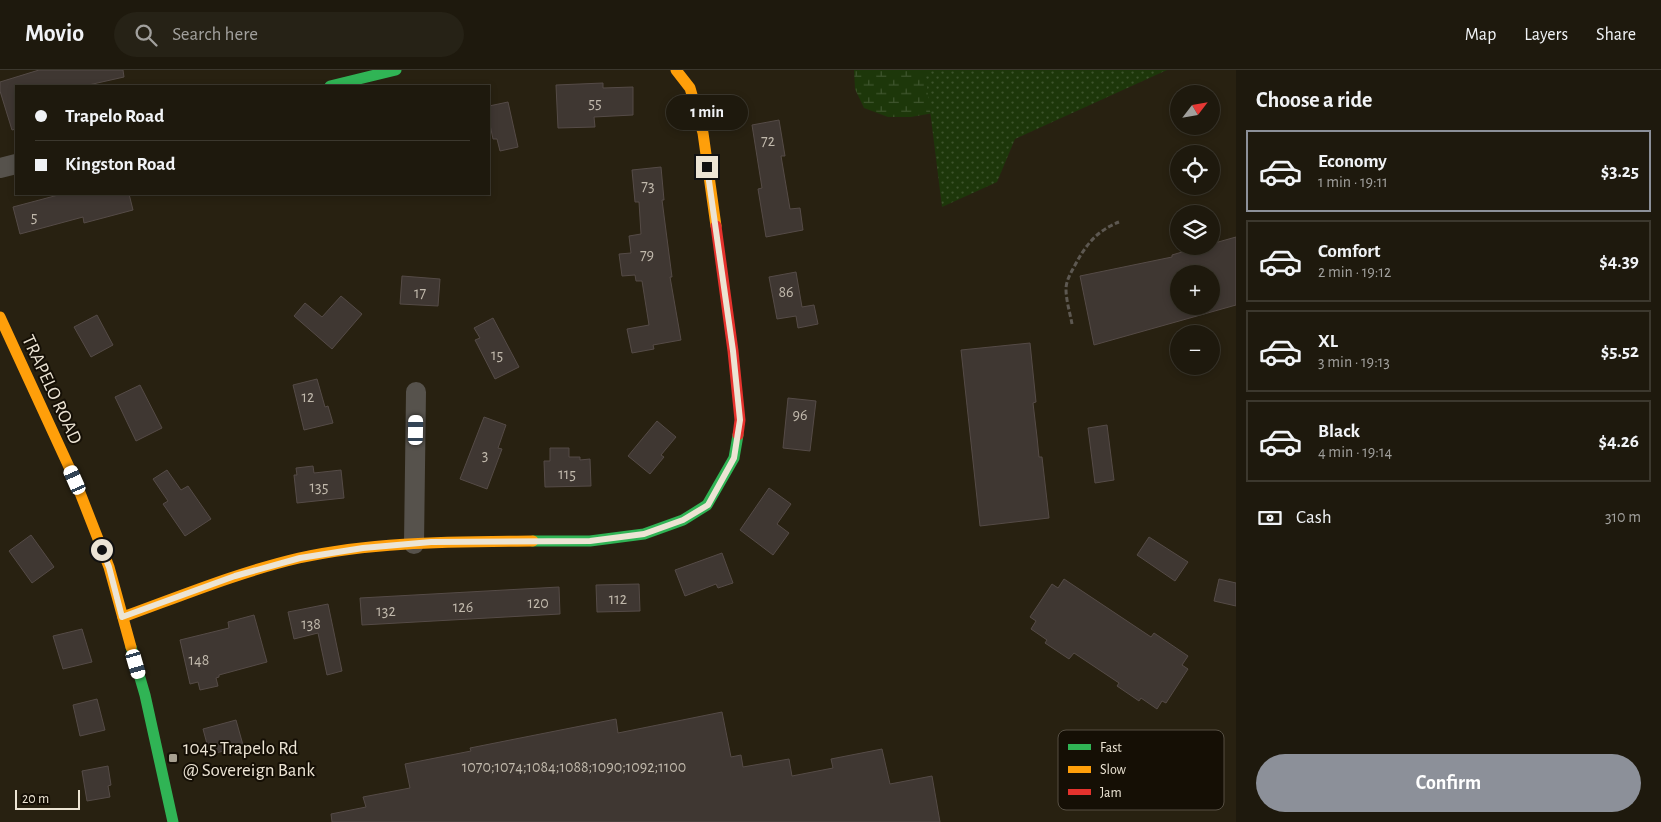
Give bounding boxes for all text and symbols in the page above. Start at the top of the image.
search box [114,12,464,57]
icon: search [132,21,160,49]
text: Movio [25,22,84,46]
text: Search here [172,25,258,44]
text: Map [1465,26,1496,44]
text: Layers [1524,26,1568,44]
text: Share [1596,26,1636,44]
north arrow [1170,85,1220,135]
map controls [1170,85,1220,375]
text: Choose a ride [1256,89,1372,111]
callout: 1 min [666,94,748,129]
house number: 55 [588,95,602,111]
text: 1 min [690,104,724,120]
text: Trapelo Road [65,107,164,126]
house number: 72 [761,133,775,149]
button: locate [1170,145,1220,195]
icon: car [1258,149,1303,194]
text: Economy [1318,152,1387,171]
text: Kingston Road [65,155,176,174]
route end [696,156,718,178]
text: $3.25 [1601,162,1639,181]
text: 1 min · 19:11 [1318,174,1388,190]
house number: 73 [641,178,655,194]
button: layers [1170,205,1220,255]
house number: 5 [31,209,37,225]
icon: car [1258,239,1303,284]
text: Comfort [1318,242,1380,261]
house number: 79 [640,247,654,263]
text: $4.39 [1599,252,1639,271]
text: 2 min · 19:12 [1318,264,1391,280]
button: + [1170,265,1220,315]
house number: 86 [778,284,794,300]
house number: 17 [414,285,426,301]
button: − [1170,325,1220,375]
icon: car [1258,329,1303,374]
street label: TRAPELO ROAD [18,332,85,447]
text: XL [1318,332,1338,351]
text: $5.52 [1601,342,1639,361]
house number: 15 [491,347,503,363]
text: 3 min · 19:13 [1318,354,1390,370]
house number: 12 [302,389,314,405]
house number: 96 [792,407,808,423]
car [408,415,423,445]
icon: car [1258,419,1303,464]
text: Black [1318,422,1360,441]
text: $4.26 [1598,432,1639,451]
text: 4 min · 19:14 [1318,444,1392,460]
house number: 3 [482,447,488,463]
car [62,463,87,497]
house number: 115 [558,466,576,482]
house number: 135 [310,479,328,495]
icon: cash [1256,504,1284,532]
text: Cash [1296,508,1332,527]
text: 310 m [1605,509,1641,525]
route start [91,539,113,561]
house number: 112 [609,591,627,607]
house number: 120 [527,595,549,611]
house number: 126 [453,599,473,615]
house number: 132 [376,603,396,619]
house number: 138 [301,616,321,632]
car [124,648,147,680]
house number: 148 [189,652,209,668]
legend [1058,730,1224,810]
place label: 1045 Trapelo Rd @ Sovereign Bank [183,739,315,780]
text: Fast [1100,741,1122,755]
marker: 1045 Trapelo Rd @ Sovereign Bank [167,752,179,764]
button: Confirm [1256,754,1641,812]
house number: 1070;1074;1084;1088;1090;1092;1100 [462,759,686,775]
text: Slow [1100,763,1127,777]
text: Jam [1100,786,1122,800]
scale bar [15,787,80,810]
text: 20 m [22,792,49,806]

